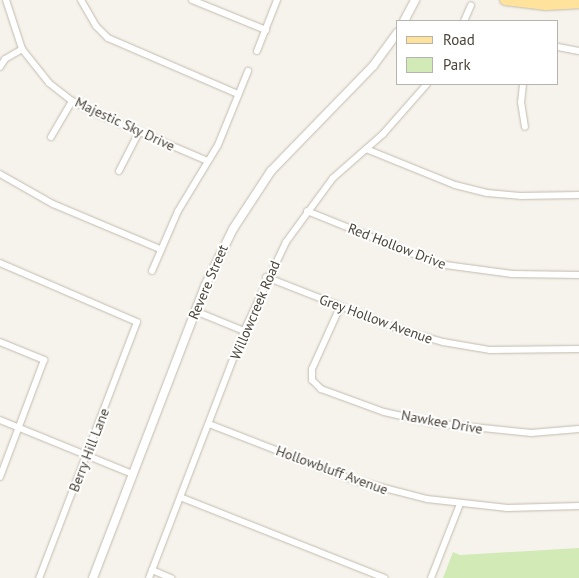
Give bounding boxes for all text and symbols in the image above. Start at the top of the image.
legend [396,20,559,85]
text: Road [443,30,475,49]
text: Park [443,55,471,74]
street label: Majestic Sky Drive [72,93,178,155]
street label: Red Hollow Drive [345,220,449,272]
street label: Revere Street [185,242,231,322]
street label: Willowcreek Road [227,258,283,362]
street label: Grey Hollow Avenue [316,290,436,348]
street label: Berry Hill Lane [65,406,113,494]
street label: Nawkee Drive [400,407,484,437]
street label: Hollowbluff Avenue [274,442,390,498]

